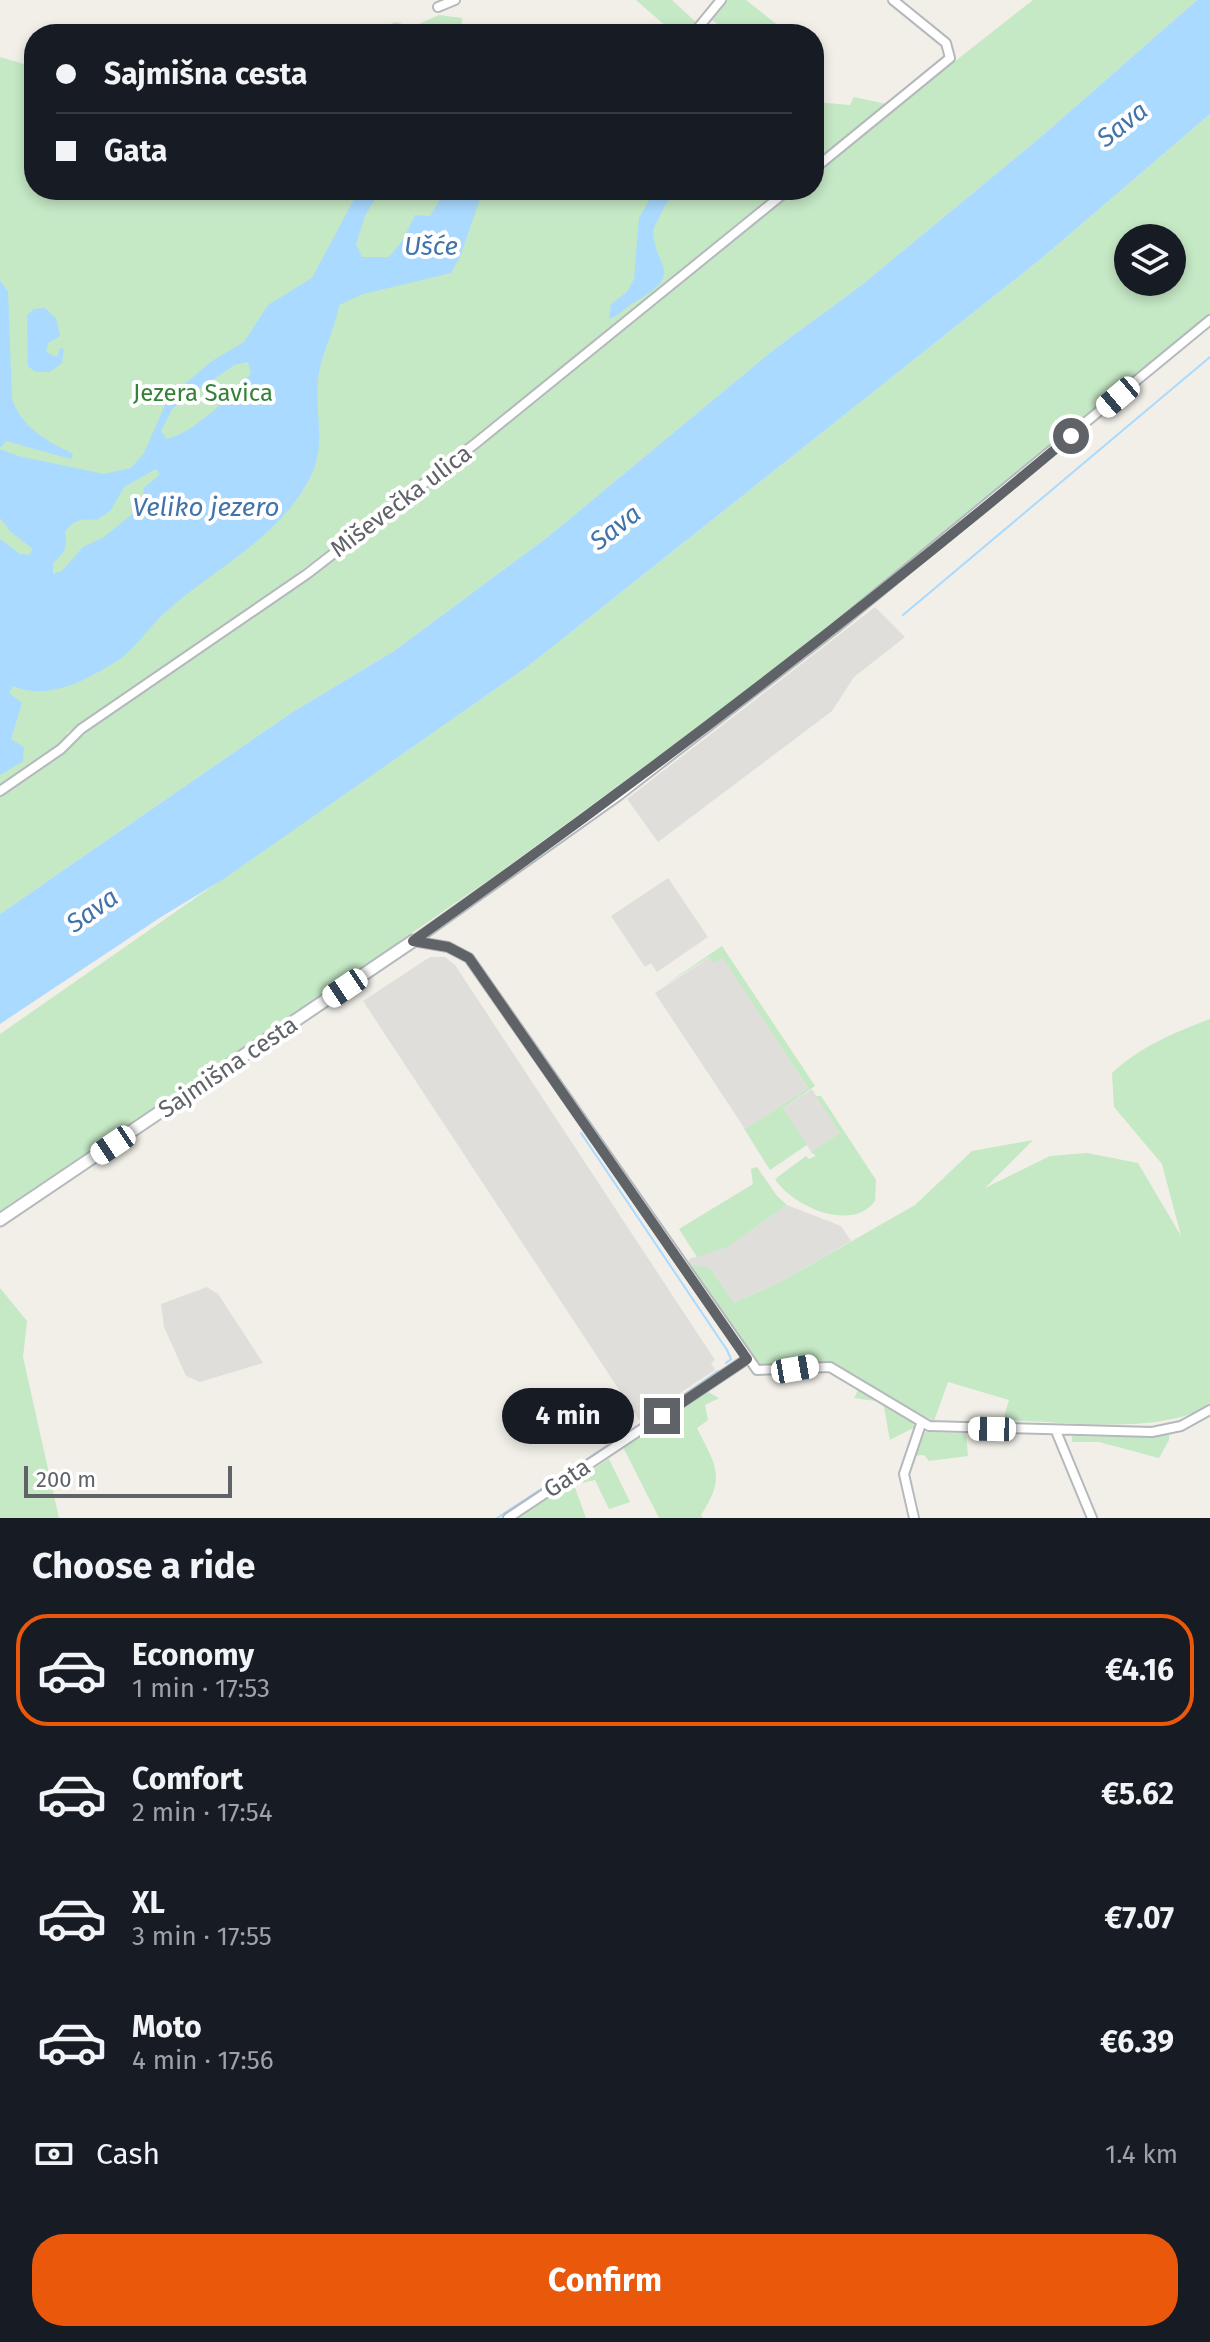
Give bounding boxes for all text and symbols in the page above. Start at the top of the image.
text: Sajmišna cesta [104,56,307,92]
water label: Sava [1090,95,1154,154]
text: Gata [104,133,167,169]
map controls [1114,224,1186,296]
button: layers [1114,224,1186,296]
water label: Ušće [404,231,458,262]
car [1092,372,1144,422]
park label: Jezera Savica [133,379,273,407]
route start [1053,418,1089,454]
street label: Miševečka ulica [325,439,477,563]
water label: Veliko jezero [133,492,279,523]
water label: Sava [583,498,647,557]
water label: Sava [60,882,124,940]
car [318,965,372,1011]
street label: Sajmišna cesta [153,1010,303,1124]
car [86,1122,140,1168]
car [769,1353,821,1385]
callout: 4 min [502,1388,634,1444]
route end [644,1398,680,1434]
text: 4 min [535,1400,601,1431]
car [968,1417,1016,1441]
street label: Gata [539,1452,595,1504]
scale bar [24,1462,232,1498]
text: 200 m [36,1466,96,1493]
text: Choose a ride [32,1544,255,1588]
icon: car [36,1634,108,1706]
text: Economy [132,1637,254,1673]
text: €4.16 [1105,1652,1174,1688]
text: 1 min · 17:53 [132,1673,270,1704]
icon: car [36,1758,108,1830]
text: Comfort [132,1761,243,1797]
text: €5.62 [1101,1776,1174,1812]
text: 2 min · 17:54 [132,1797,273,1828]
icon: car [36,1882,108,1954]
text: XL [132,1885,165,1921]
text: €7.07 [1104,1900,1174,1936]
text: 3 min · 17:55 [132,1921,272,1952]
icon: car [36,2006,108,2078]
text: Moto [132,2009,202,2045]
text: €6.39 [1100,2024,1174,2060]
text: 4 min · 17:56 [132,2045,274,2076]
icon: cash [32,2132,76,2176]
text: Cash [96,2136,160,2172]
text: 1.4 km [1105,2139,1178,2170]
button: Confirm [32,2234,1178,2326]

